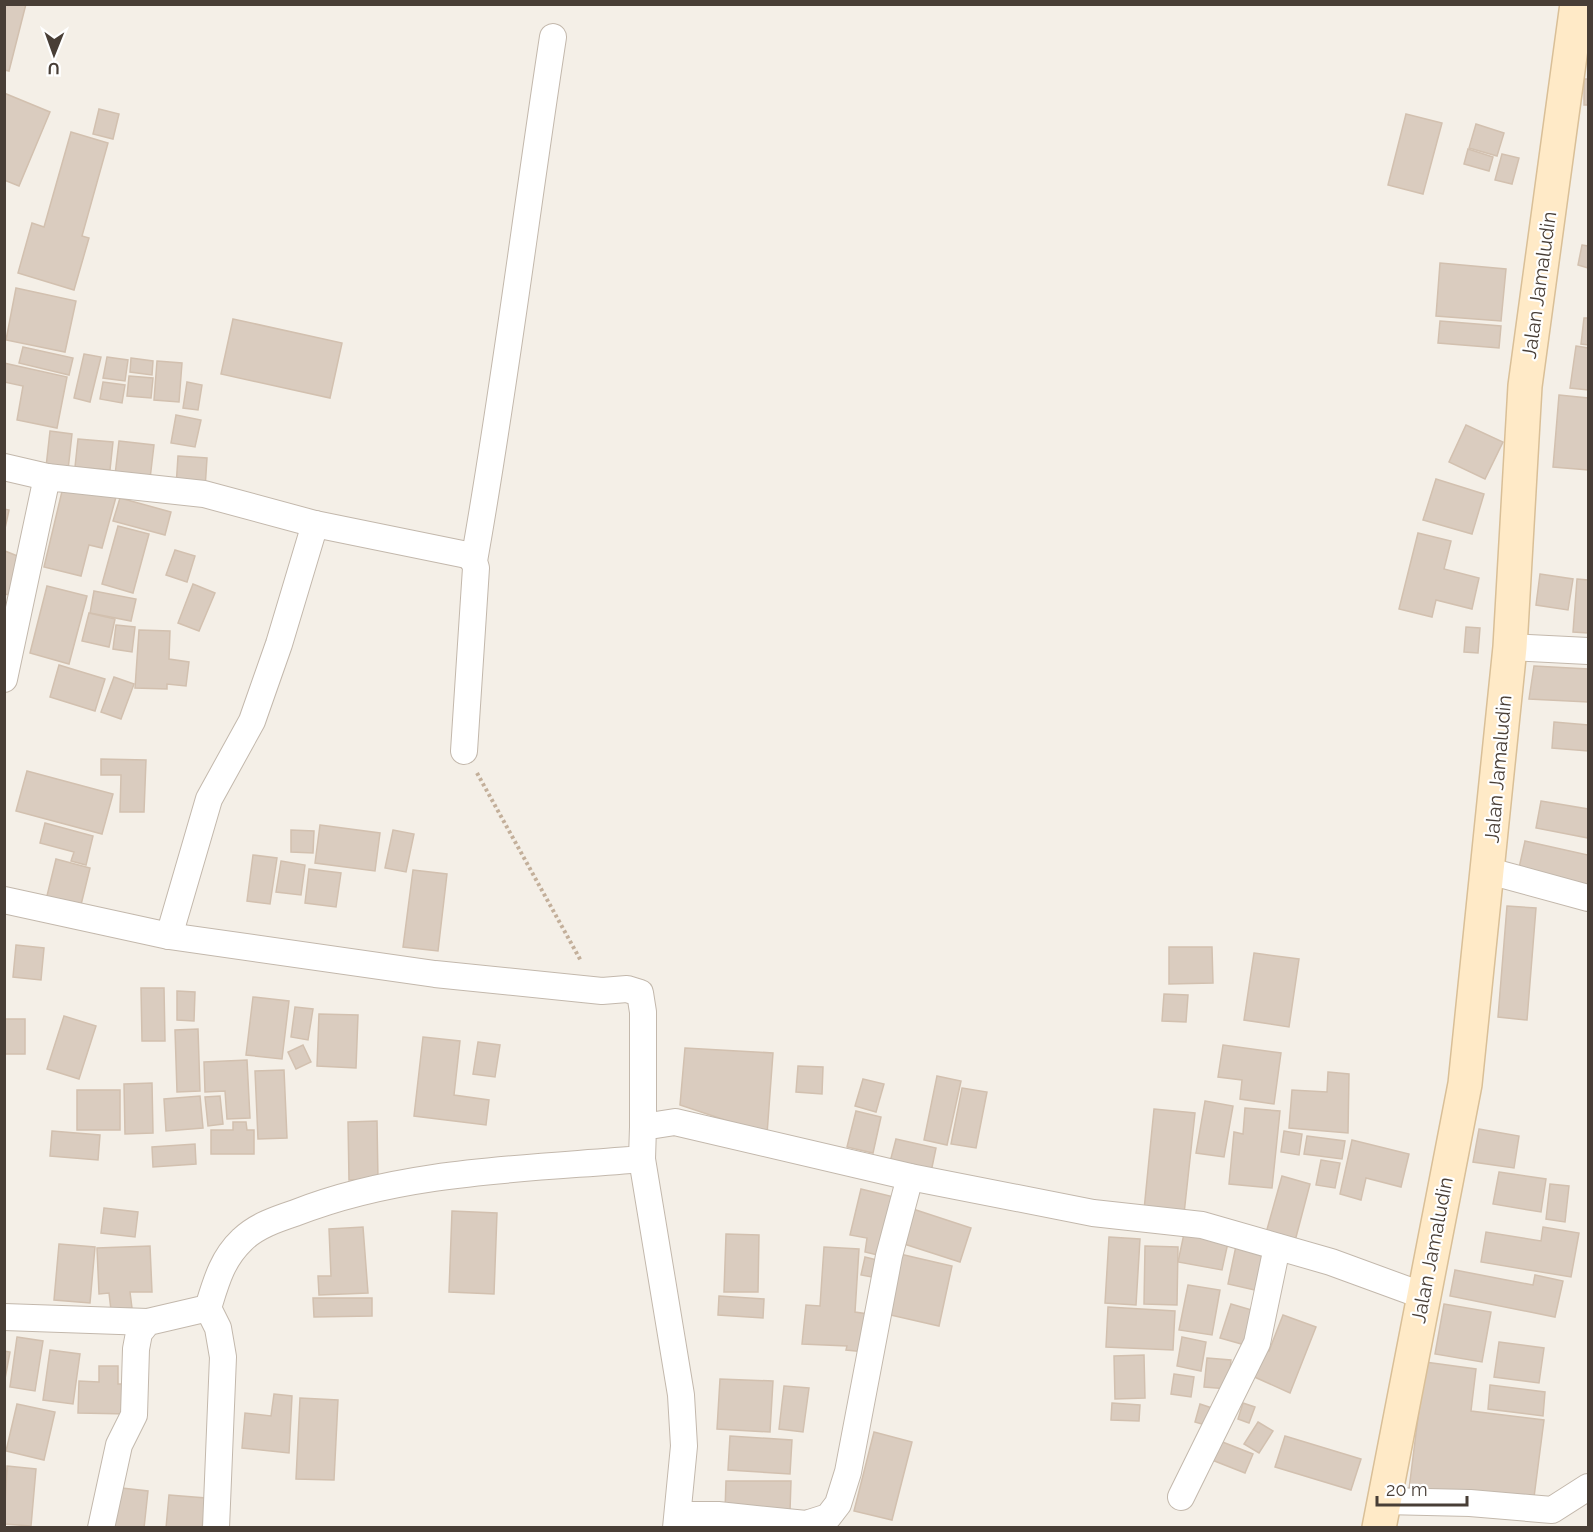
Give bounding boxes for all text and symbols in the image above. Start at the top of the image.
north arrow [24,24,84,84]
text: U [48,59,60,78]
street label: Jalan Jamaludin [1517,210,1561,360]
street label: Jalan Jamaludin [1480,694,1516,844]
street label: Jalan Jamaludin [1406,1175,1458,1325]
scale bar [1377,1469,1467,1507]
text: 20 m [1386,1479,1428,1500]

